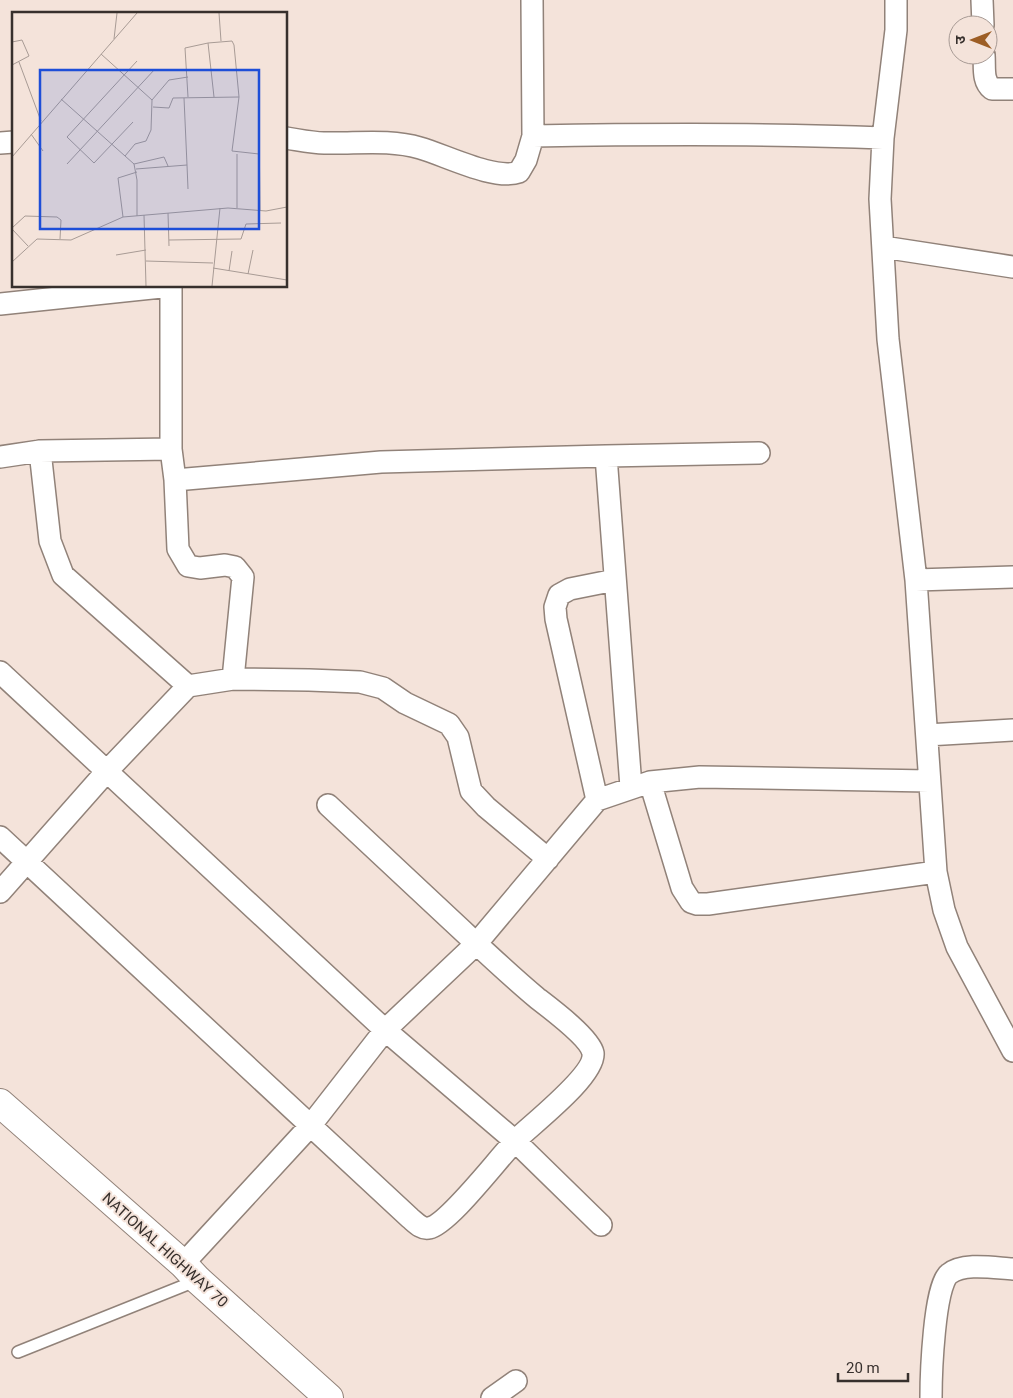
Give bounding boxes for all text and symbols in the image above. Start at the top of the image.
inset map [12,12,288,288]
north arrow [948,15,998,65]
text: उ [952,35,968,44]
street label: NATIONAL HIGHWAY 70 [98,1189,232,1311]
scale bar [838,1350,908,1382]
text: 20 m [846,1359,880,1377]

